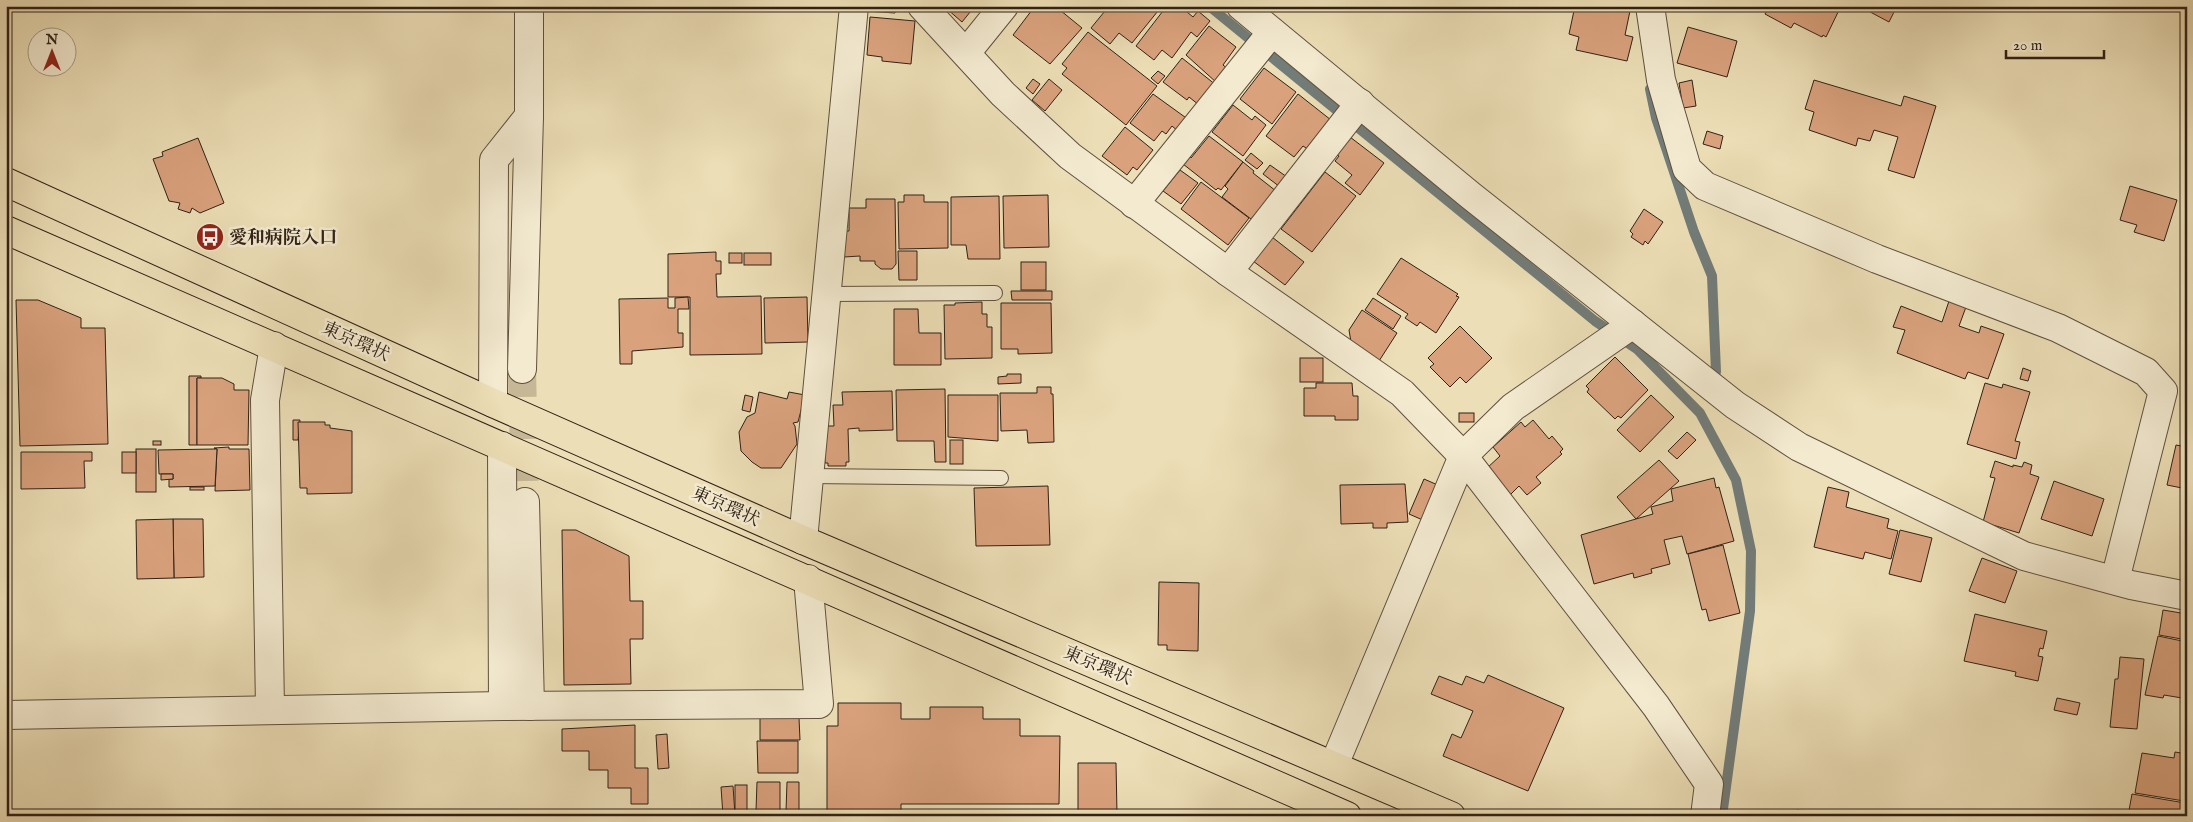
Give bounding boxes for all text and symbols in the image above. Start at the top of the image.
north arrow [28,28,78,78]
scale bar [2006,28,2103,60]
text: N [45,31,58,49]
text: 20 m [2013,36,2043,55]
bus stop icon: 愛和病院入口 [195,222,225,252]
place label: 愛和病院入口 [229,227,337,250]
street label: 東京環状 [318,317,393,368]
street label: 東京環状 [688,482,763,533]
street label: 東京環状 [1060,642,1135,691]

